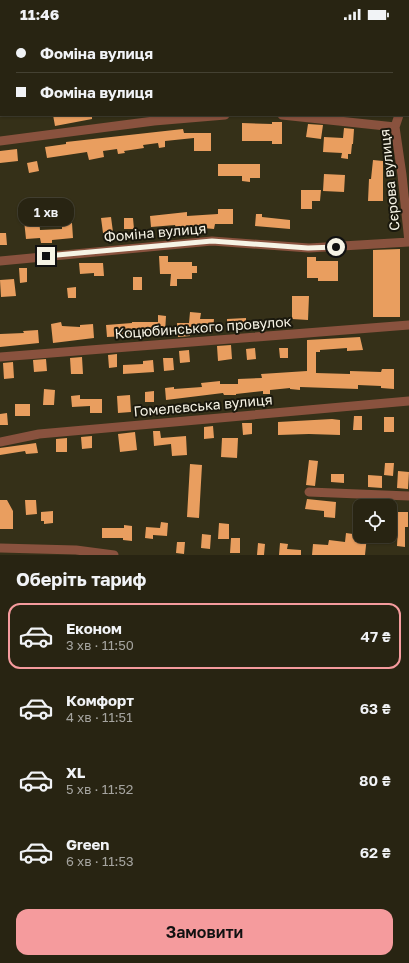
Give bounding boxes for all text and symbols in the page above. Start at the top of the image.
text: 11:46 [20,5,59,23]
text: Фоміна вулиця [40,44,153,62]
text: Фоміна вулиця [40,83,153,101]
street label: Сєрова вулиця [375,128,403,232]
callout: 1 хв [18,198,74,226]
text: 1 хв [34,204,58,220]
street label: Фоміна вулиця [103,219,207,245]
route start [327,238,345,256]
route end [37,247,55,265]
street label: Коцюбинського провулок [114,312,292,342]
street label: Гомелєвська вулиця [133,390,273,420]
map controls [353,499,397,543]
button: locate [353,499,397,543]
text: Оберіть тариф [16,568,146,590]
icon: car [18,618,54,654]
text: Економ [66,619,122,637]
text: 47 ₴ [361,627,391,645]
text: 3 хв · 11:50 [66,637,134,653]
icon: car [18,690,54,726]
text: Комфорт [66,691,134,709]
text: 63 ₴ [360,699,391,717]
text: 4 хв · 11:51 [66,709,132,725]
icon: car [18,762,54,798]
text: XL [66,763,85,781]
text: 80 ₴ [359,771,391,789]
text: 5 хв · 11:52 [66,781,133,797]
icon: car [18,834,54,870]
text: Green [66,835,109,853]
text: 62 ₴ [360,843,391,861]
text: 6 хв · 11:53 [66,853,134,869]
button: Замовити [16,909,393,955]

